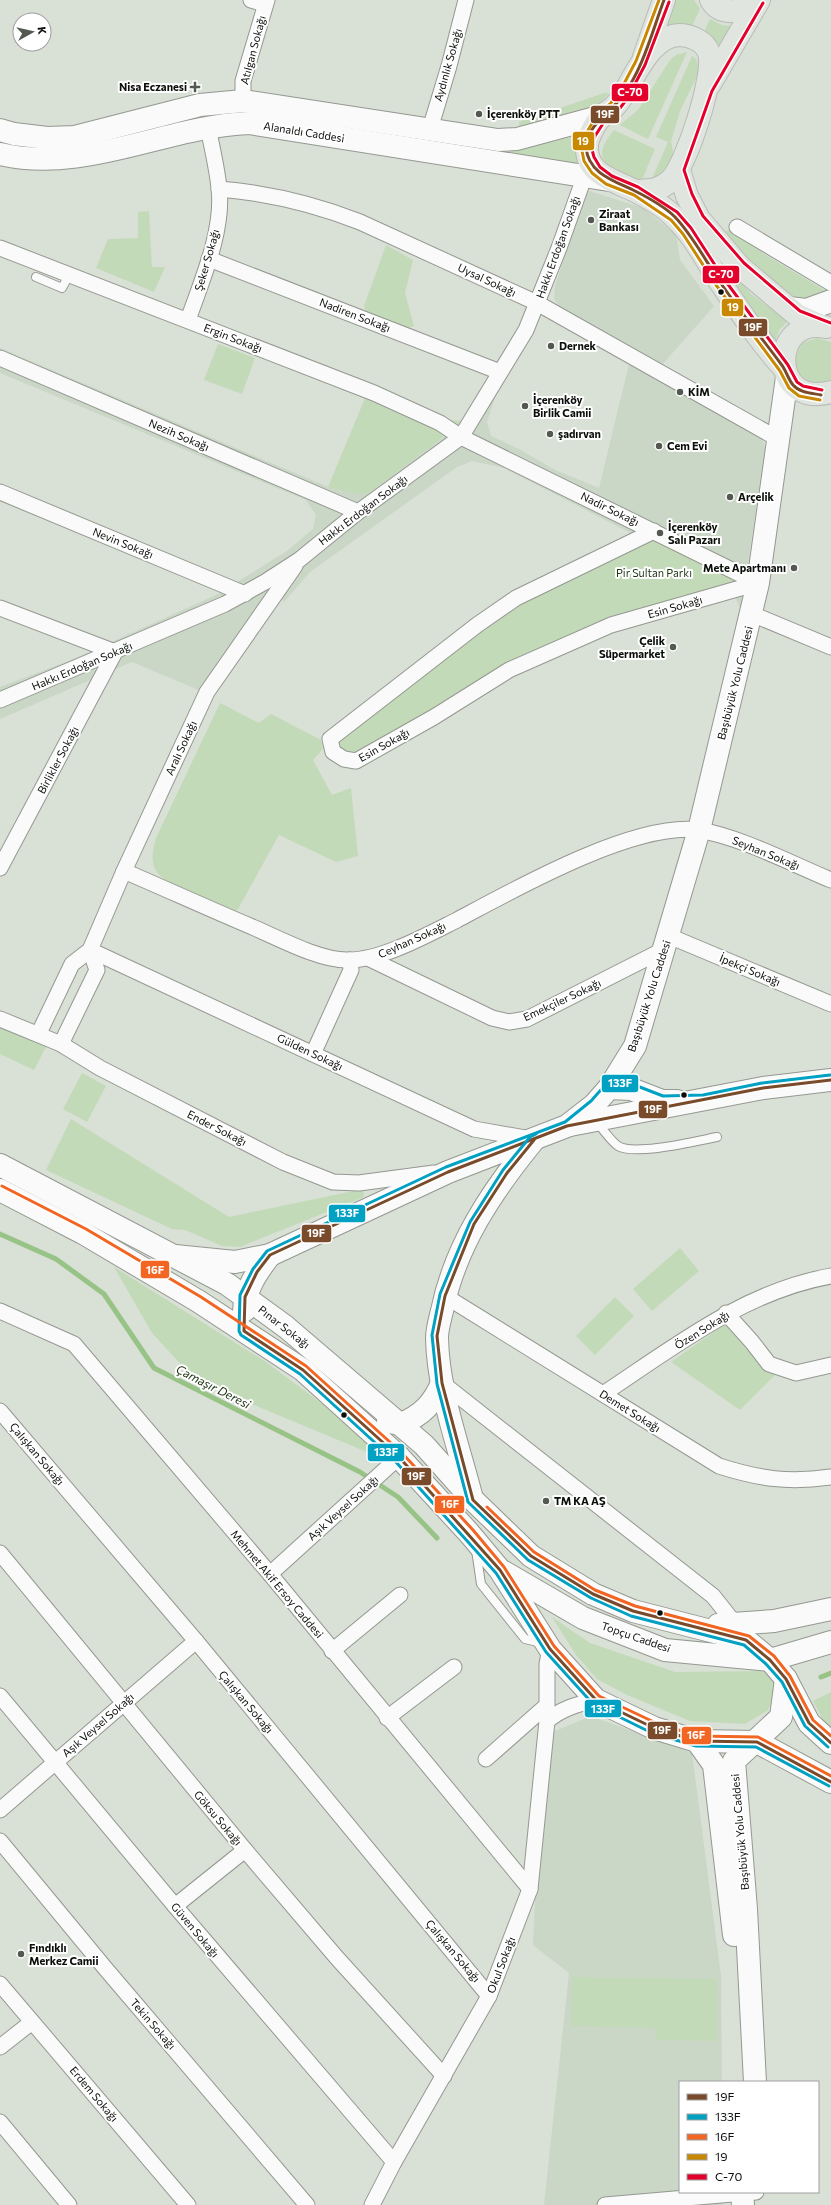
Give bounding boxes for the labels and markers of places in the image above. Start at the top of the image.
place label: Nisa Eczanesi [119,80,187,93]
marker: Nisa Eczanesi [190,82,200,92]
place label: İçerenköy PTT [487,107,560,120]
marker: İçerenköy PTT [474,109,484,119]
place label: Ziraat Bankası [599,207,639,233]
marker: Ziraat Bankası [586,215,596,225]
unlabelled marker [716,287,726,297]
place label: Dernek [559,339,597,352]
marker: Dernek [546,341,556,351]
place label: KİM [688,385,710,398]
marker: KİM [675,387,685,397]
place label: İçerenköy Birlik Camii [533,393,591,419]
marker: İçerenköy Birlik Camii [520,401,530,411]
place label: şadırvan [558,427,601,440]
marker: şadırvan [545,429,555,439]
place label: Cem Evi [667,439,707,452]
marker: Cem Evi [654,441,664,451]
place label: Arçelik [738,490,774,503]
marker: Arçelik [725,492,735,502]
place label: İçerenköy Salı Pazarı [668,520,721,546]
marker: İçerenköy Salı Pazarı [655,528,665,538]
place label: Mete Apartmanı [703,561,786,574]
marker: Mete Apartmanı [789,563,799,573]
place label: Çelik Süpermarket [599,634,666,660]
marker: Çelik Süpermarket [668,642,678,652]
unlabelled marker [679,1090,689,1100]
unlabelled marker [339,1410,349,1420]
place label: TM KA AŞ [554,1494,606,1507]
marker: TM KA AŞ [541,1496,551,1506]
unlabelled marker [655,1608,665,1618]
place label: Fındıklı Merkez Camii [29,1941,99,1967]
marker: Fındıklı Merkez Camii [16,1949,26,1959]

